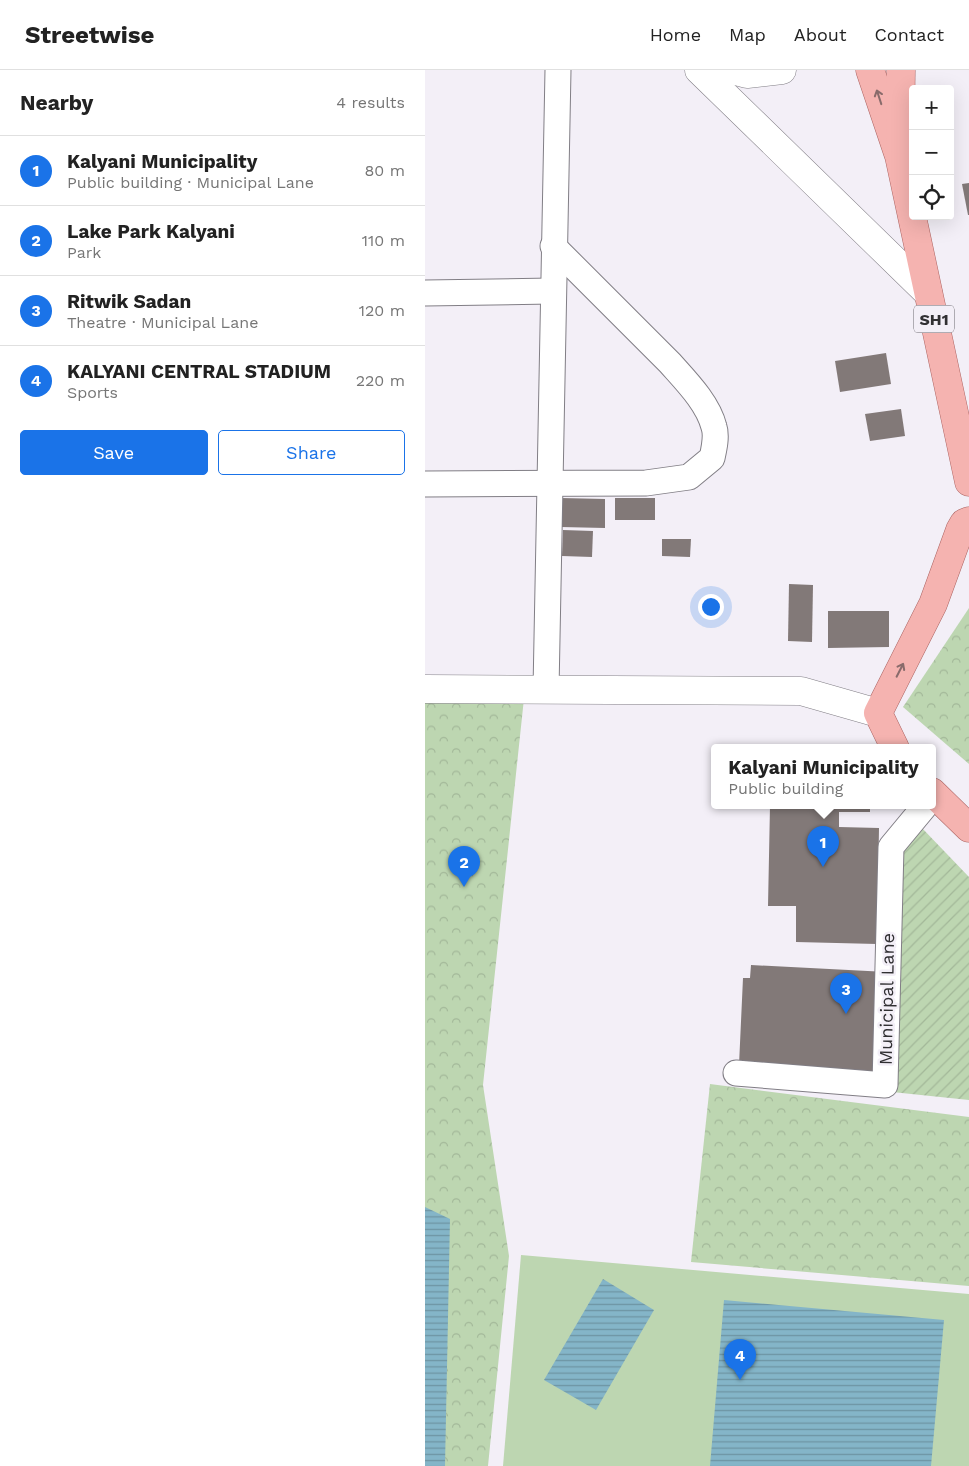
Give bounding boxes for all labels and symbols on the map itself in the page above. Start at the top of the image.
one-way arrow [874,89,883,105]
road number: SH1 [914,305,954,332]
your location [698,594,724,620]
one-way arrow [895,662,905,677]
pin: 1 [807,826,839,867]
pin: 2 [448,846,480,887]
street label: Municipal Lane [875,933,898,1065]
pin: 3 [830,973,862,1014]
pin: 4 [724,1339,756,1380]

